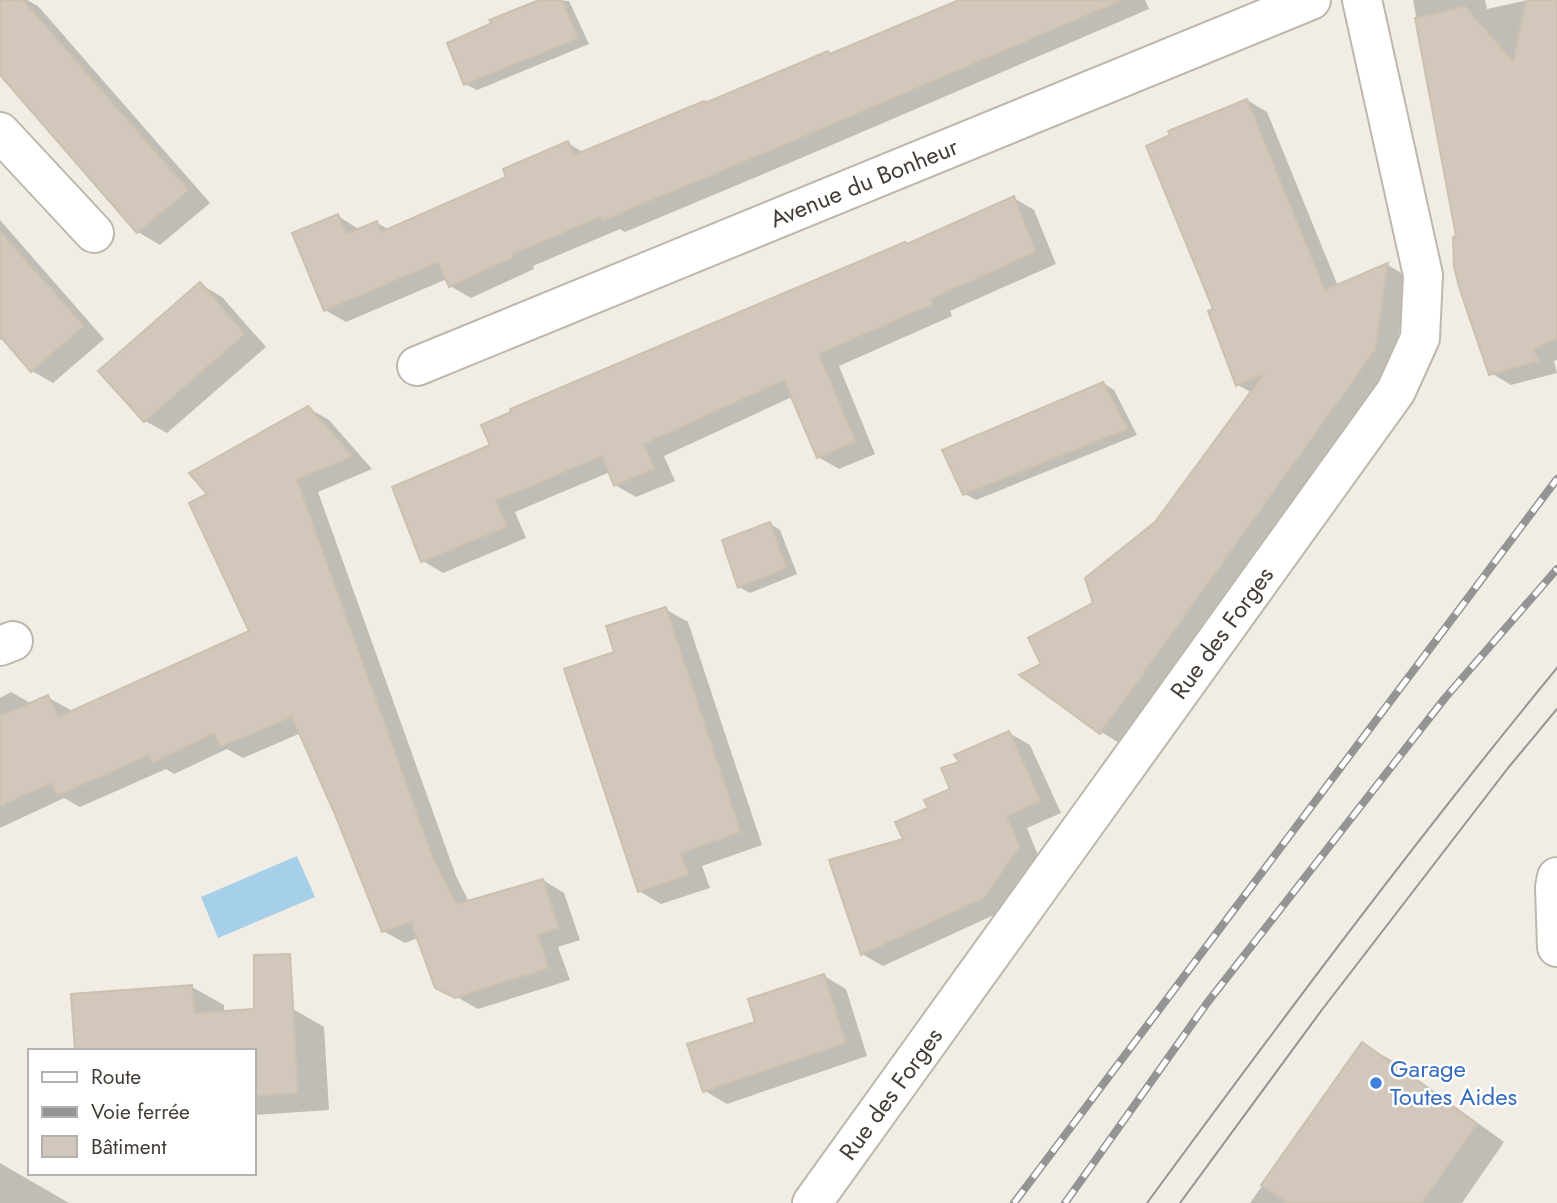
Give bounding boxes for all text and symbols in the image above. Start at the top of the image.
street label: Avenue du Bonheur [764,129,964,236]
street label: Rue des Forges [1161,559,1282,706]
street label: Rue des Forges [830,1020,951,1167]
legend [28,1049,256,1175]
place label: Garage Toutes Aides [1390,1051,1517,1114]
text: Route [91,1062,141,1092]
marker: Garage Toutes Aides [1368,1075,1384,1091]
text: Voie ferrée [91,1097,190,1127]
text: Bâtiment [91,1132,167,1162]

